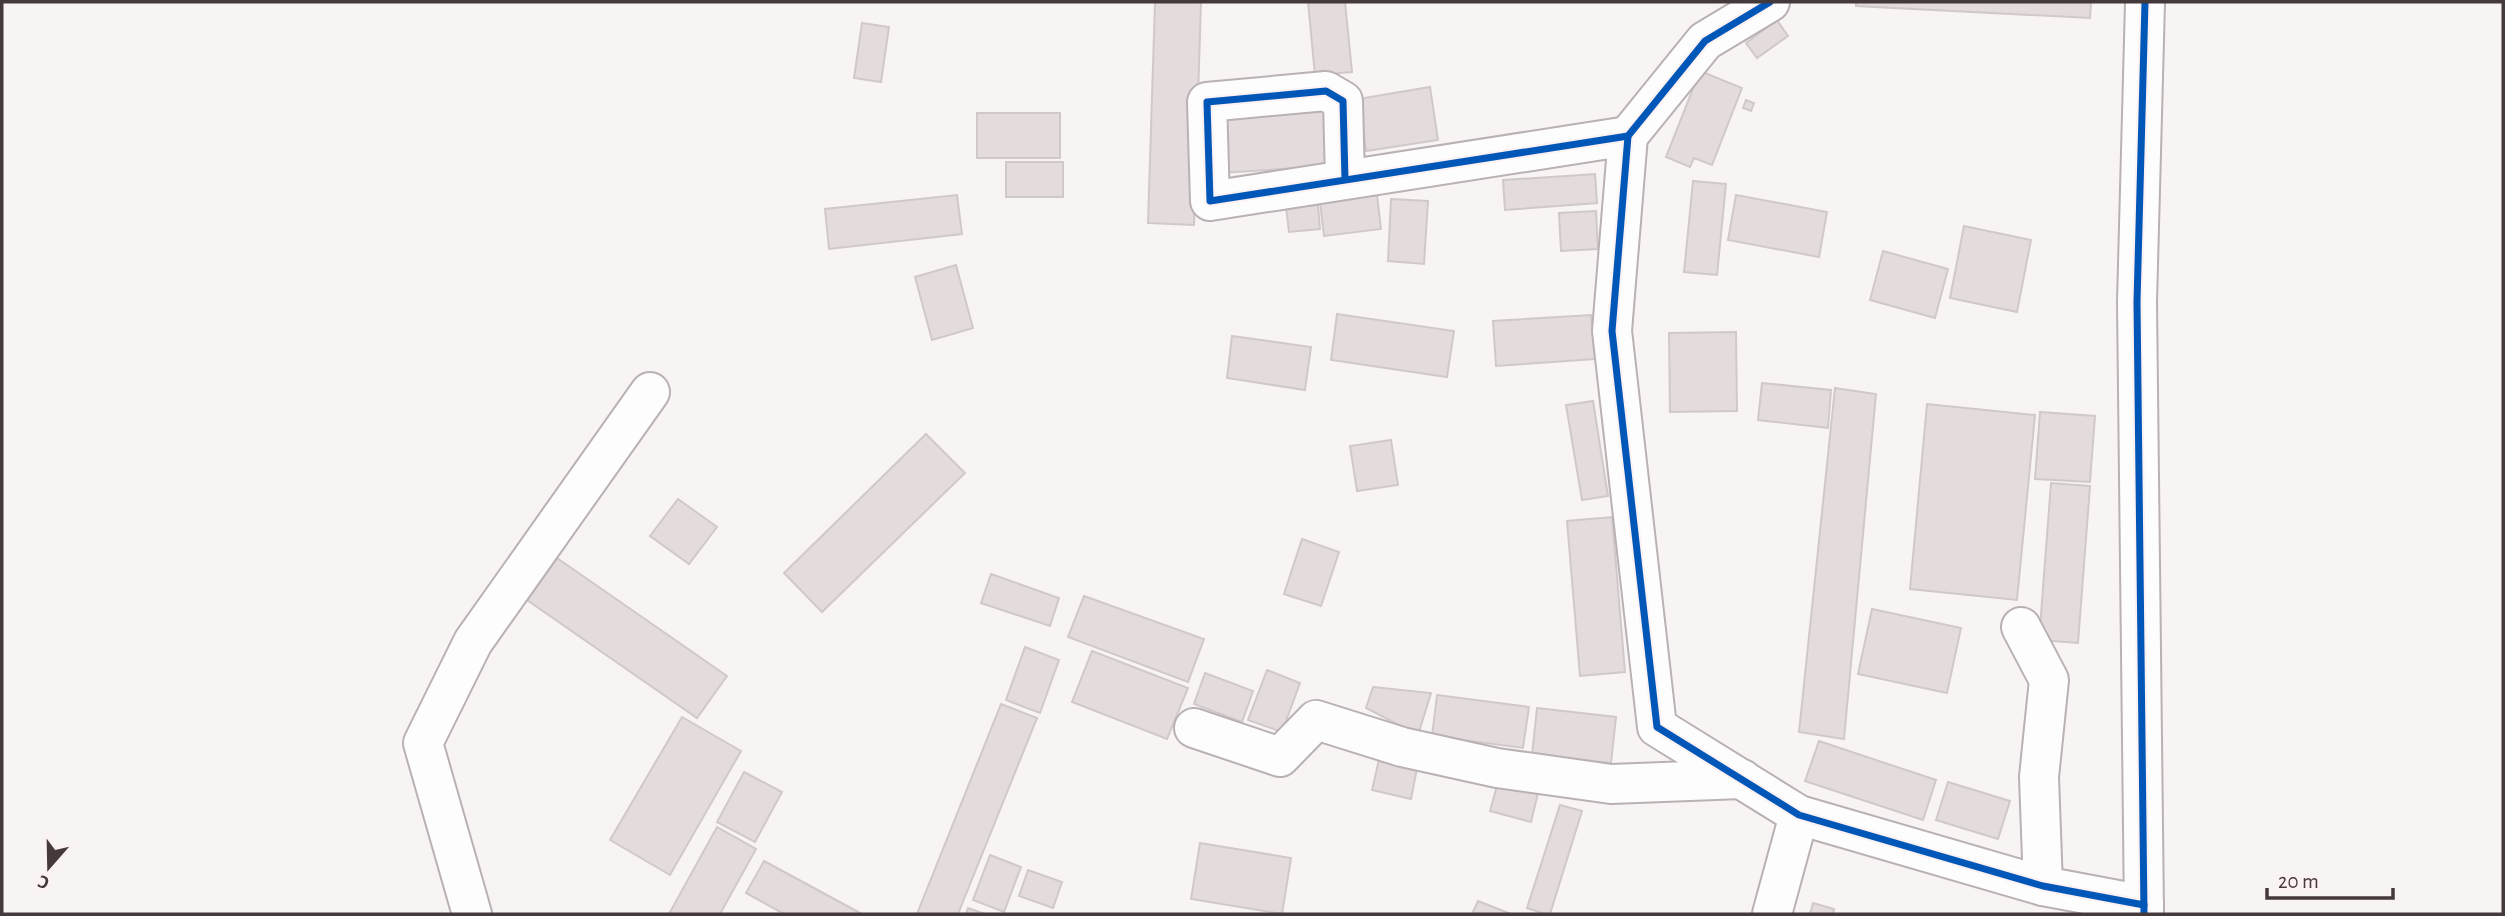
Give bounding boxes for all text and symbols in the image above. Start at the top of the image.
north arrow [14,832,84,902]
scale bar [2267,856,2393,900]
text: С [36,871,52,892]
text: 20 m [2278,871,2319,892]

